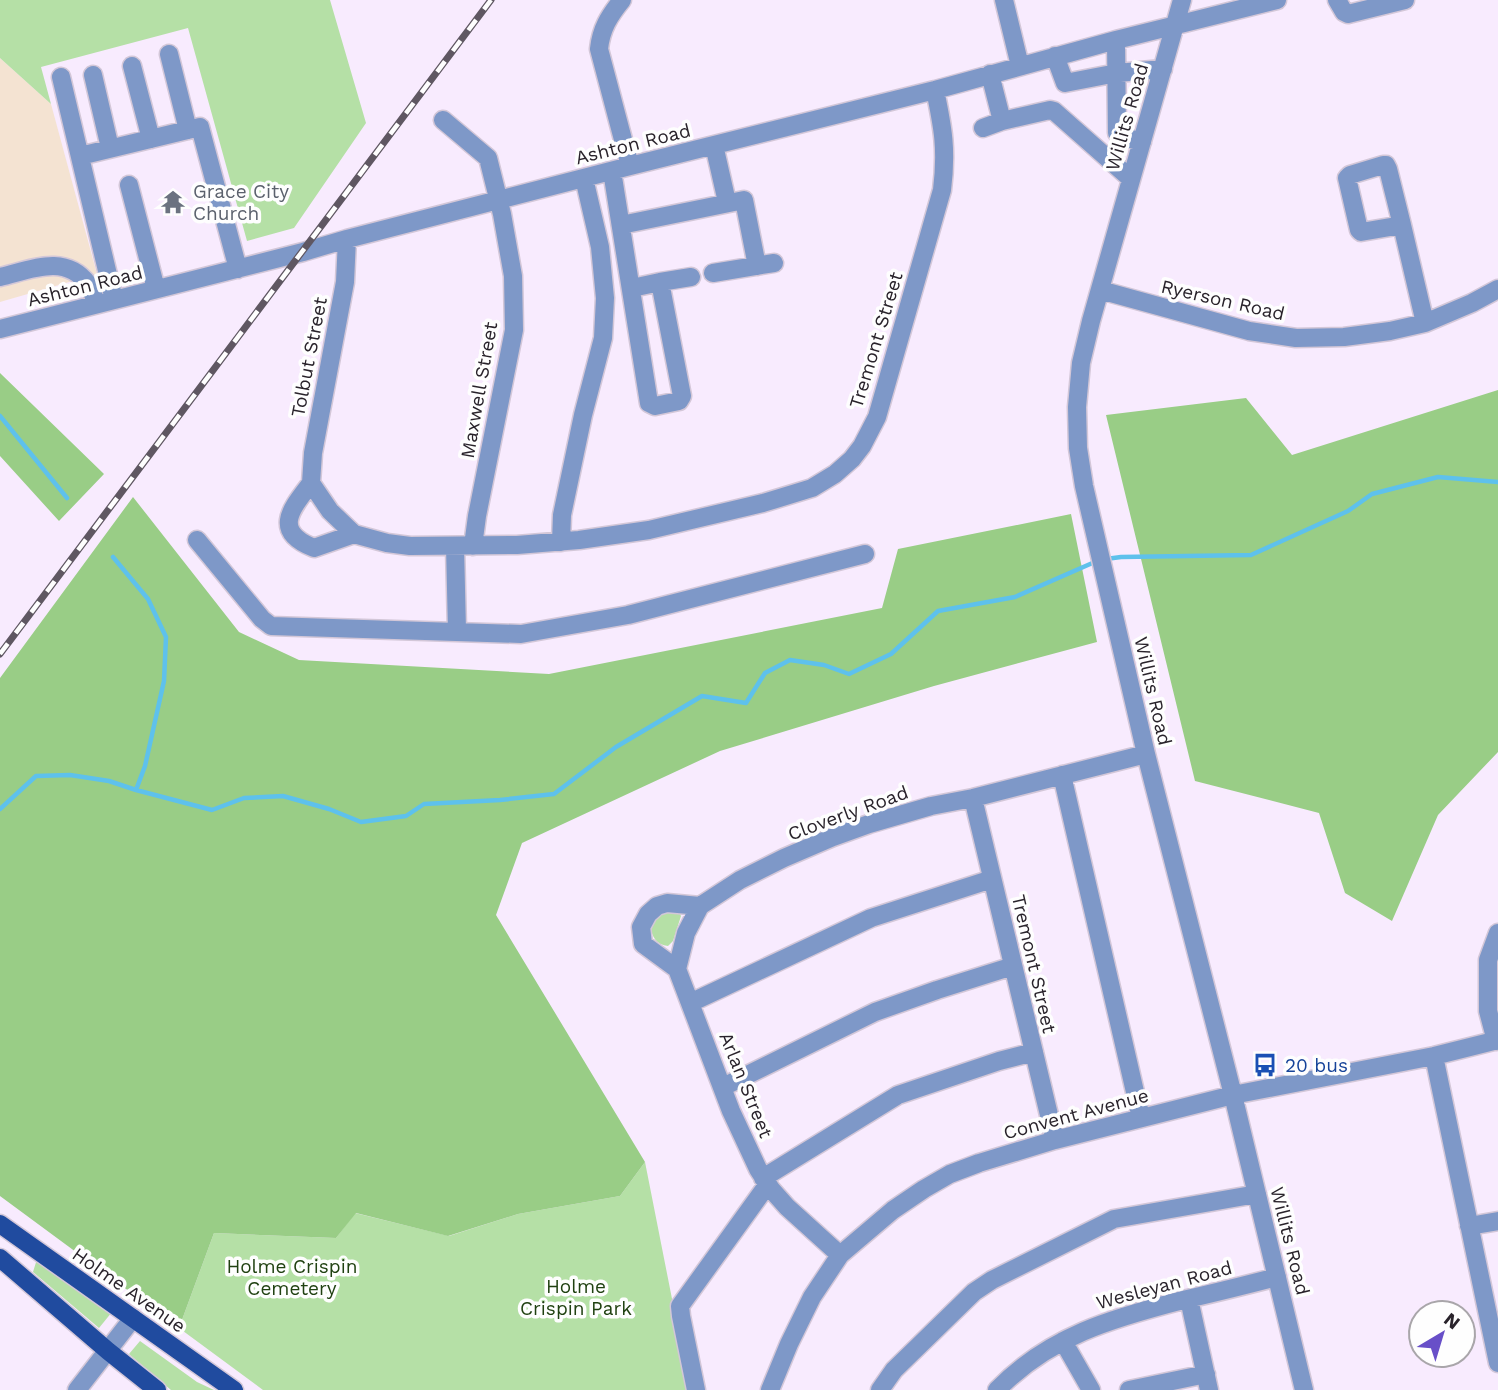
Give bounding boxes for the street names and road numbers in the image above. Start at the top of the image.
street label: Willits Road [1101,61,1153,173]
street label: Ashton Road [573,119,693,169]
street label: Ashton Road [25,261,145,311]
street label: Tremont Street [844,269,908,411]
street label: Ryerson Road [1159,275,1287,325]
street label: Tolbut Street [286,295,332,419]
street label: Maxwell Street [456,320,502,460]
street label: Willits Road [1129,634,1177,748]
street label: Cloverly Road [785,781,911,845]
street label: Tremont Street [1007,893,1061,1035]
street label: Arlan Street [714,1029,778,1141]
street label: Convent Avenue [1001,1084,1151,1144]
street label: Willits Road [1265,1184,1315,1298]
street label: Holme Avenue [68,1242,190,1338]
street label: Wesleyan Road [1093,1256,1235,1314]

